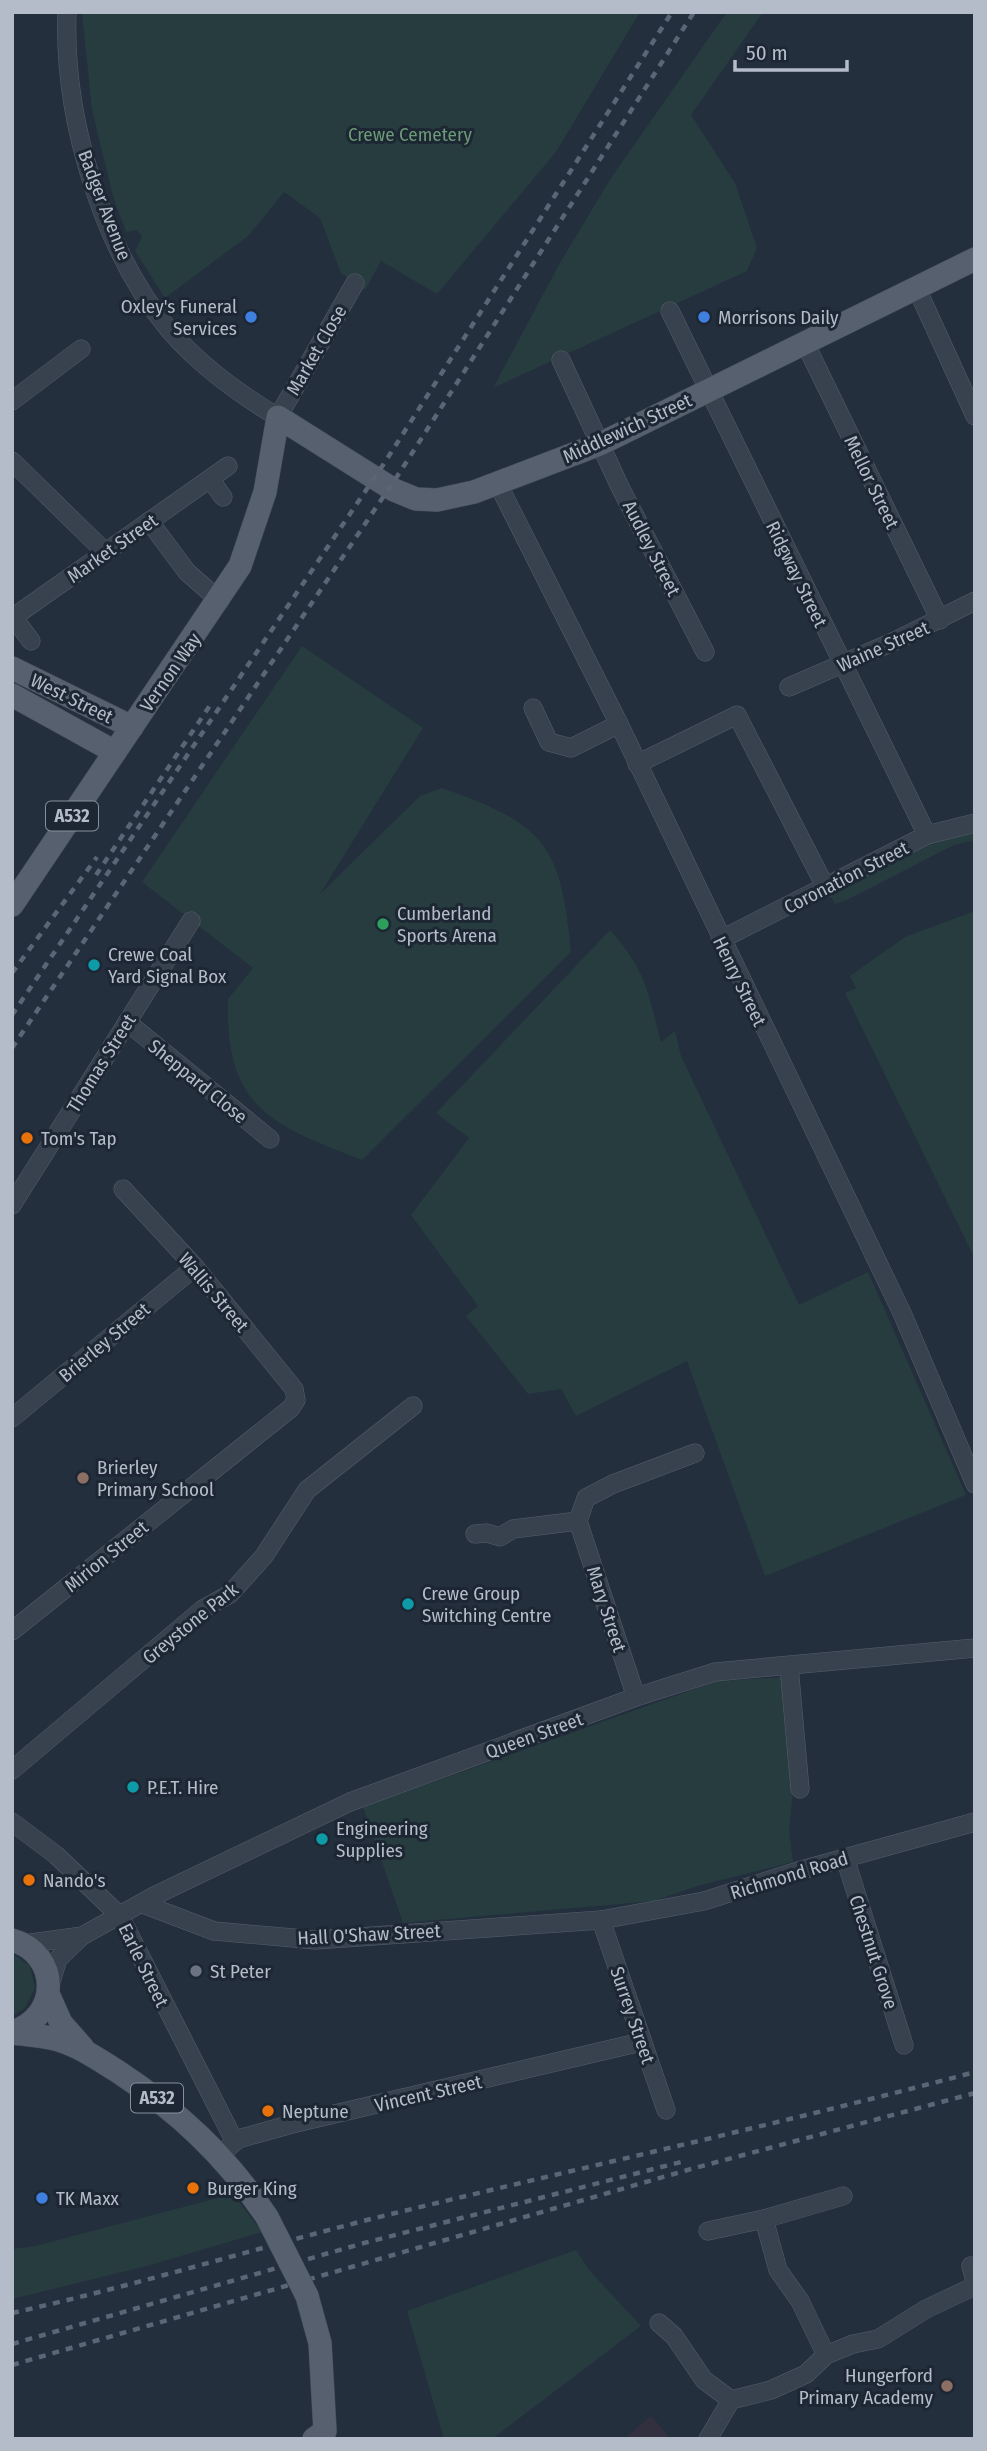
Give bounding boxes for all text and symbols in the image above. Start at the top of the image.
scale bar [735,28,847,72]
text: 50 m [746,40,788,66]
park label: Crewe Cemetery [348,123,473,146]
street label: Badger Avenue [73,147,136,263]
place label: Oxley's Funeral Services [121,295,237,340]
street label: Market Close [281,301,351,399]
place label: Morrisons Daily [718,306,839,329]
marker: Oxley's Funeral Services [243,309,259,325]
marker: Morrisons Daily [696,309,712,325]
street label: Middlewich Street [559,388,696,468]
street label: Mellor Street [839,432,904,533]
street label: Audley Street [618,497,686,600]
street label: Market Street [63,508,162,588]
street label: Ridgway Street [761,517,832,632]
street label: Waine Street [834,616,934,677]
street label: Vernon Way [135,628,206,716]
street label: West Street [27,669,117,729]
road number: A532 [46,802,98,830]
street label: Coronation Street [780,836,913,919]
place label: Cumberland Sports Arena [397,902,497,947]
marker: Cumberland Sports Arena [375,916,391,932]
street label: Henry Street [708,932,772,1031]
place label: Crewe Coal Yard Signal Box [108,943,227,988]
marker: Crewe Coal Yard Signal Box [86,957,102,973]
street label: Thomas Street [62,1009,141,1117]
street label: Sheppard Close [144,1034,252,1128]
place label: Tom's Tap [41,1127,117,1150]
marker: Tom's Tap [19,1130,35,1146]
street label: Wallis Street [174,1248,254,1337]
street label: Brierley Street [54,1297,155,1387]
place label: Brierley Primary School [97,1456,214,1501]
marker: Brierley Primary School [75,1470,91,1486]
street label: Mirion Street [60,1515,153,1597]
street label: Mary Street [582,1563,631,1656]
street label: Greystone Park [138,1578,243,1669]
place label: Crewe Group Switching Centre [422,1582,551,1627]
marker: Crewe Group Switching Centre [400,1596,416,1612]
street label: Queen Street [482,1707,587,1764]
place label: P.E.T. Hire [147,1776,218,1799]
marker: P.E.T. Hire [125,1779,141,1795]
place label: Engineering Supplies [336,1817,428,1862]
marker: Engineering Supplies [314,1831,330,1847]
street label: Richmond Road [727,1847,851,1904]
place label: Nando's [43,1869,106,1892]
marker: Nando's [21,1872,37,1888]
street label: Chestnut Grove [844,1892,903,2012]
street label: Hall O'Shaw Street [297,1919,442,1950]
street label: Earle Street [113,1920,174,2011]
place label: St Peter [210,1960,271,1983]
marker: St Peter [188,1963,204,1979]
street label: Surrey Street [605,1964,660,2067]
street label: Vincent Street [372,2070,485,2117]
road number: A532 [131,2084,183,2112]
place label: Neptune [282,2100,349,2123]
marker: Neptune [260,2103,276,2119]
place label: Burger King [207,2177,297,2200]
marker: Burger King [185,2180,201,2196]
place label: TK Maxx [56,2187,119,2210]
marker: TK Maxx [34,2190,50,2206]
place label: Hungerford Primary Academy [799,2364,934,2409]
marker: Hungerford Primary Academy [939,2378,955,2394]

